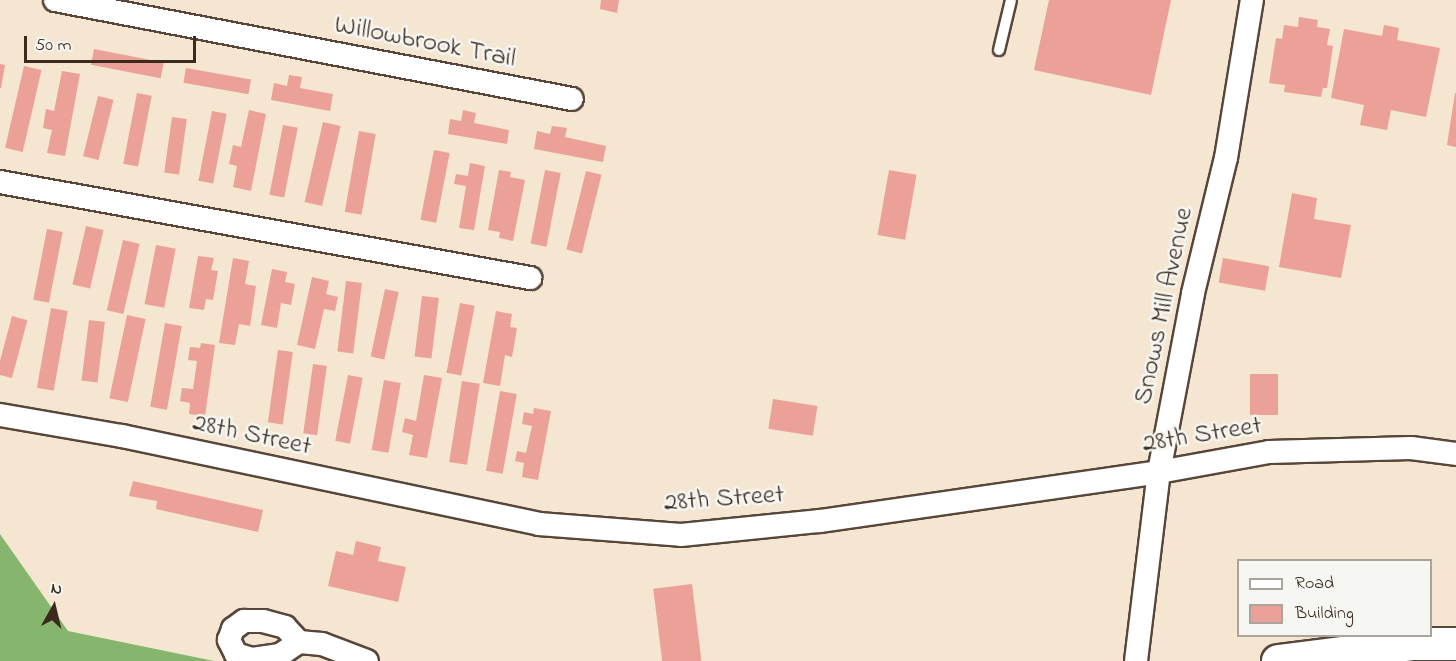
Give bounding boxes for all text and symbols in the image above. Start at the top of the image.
street label: Willowbrook Trail [332,9,518,75]
scale bar [27,24,200,62]
text: 50 m [35,33,72,59]
street label: Snows Mill Avenue [1127,204,1201,408]
street label: 28th Street [190,407,314,463]
street label: 28th Street [1140,410,1264,460]
street label: 28th Street [663,479,785,519]
legend [1237,559,1432,637]
text: Road [1295,571,1334,597]
north arrow [24,577,84,637]
text: N [49,577,64,602]
text: Building [1295,601,1354,627]

